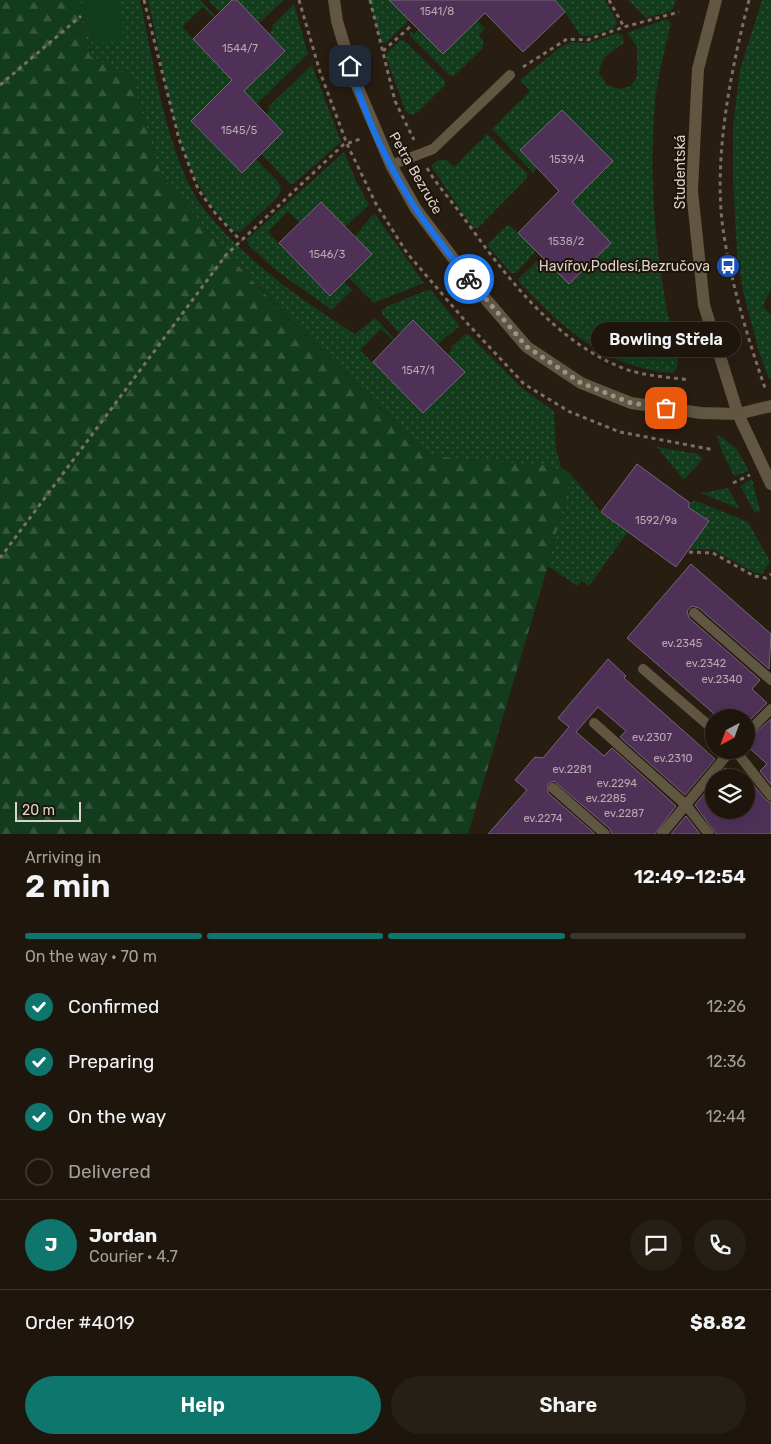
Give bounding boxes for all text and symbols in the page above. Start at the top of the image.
house number: 1541/8 [420,5,454,18]
house number: 1544/7 [222,42,258,55]
pin [329,45,371,87]
icon: home [336,52,364,80]
house number: 1545/5 [221,124,258,137]
street label: Petra Bezruče [385,129,446,218]
street label: Studentská [672,135,689,209]
house number: 1539/4 [549,153,585,166]
house number: 1538/2 [548,235,584,248]
house number: 1546/3 [309,248,346,261]
bus stop icon: Havířov,Podlesí,Bezručova [715,253,741,279]
courier [444,254,494,304]
place label: Havířov,Podlesí,Bezručova [539,258,710,275]
icon: bike [455,265,483,293]
callout: Bowling Střela [591,323,741,358]
text: Bowling Střela [609,330,723,349]
house number: 1547/1 [402,364,434,377]
pin [645,387,687,429]
icon: bag [652,394,680,422]
house number: 1592/9a [635,514,677,527]
house number: ev.2345 [662,637,703,650]
house number: ev.2342 [686,657,726,670]
house number: ev.2340 [701,673,743,686]
north arrow [705,709,755,759]
map controls [705,709,755,819]
house number: ev.2307 [632,731,672,744]
house number: ev.2310 [654,752,692,765]
house number: ev.2281 [553,763,591,776]
button: layers [705,769,755,819]
house number: ev.2294 [597,777,637,790]
house number: ev.2285 [586,792,627,805]
scale bar [15,799,81,822]
text: 20 m [22,802,55,819]
house number: ev.2287 [604,807,644,820]
house number: ev.2274 [523,812,563,825]
text: Arriving in [25,848,101,867]
text: 12:49–12:54 [634,865,746,888]
text: 2 min [25,867,110,905]
text: On the way · 70 m [25,947,157,966]
icon: check [25,993,53,1021]
text: Confirmed [68,995,159,1018]
text: 12:26 [707,997,746,1016]
icon: check [25,1048,53,1076]
text: Preparing [68,1050,154,1073]
text: 12:36 [706,1052,746,1071]
icon: check [25,1103,53,1131]
text: On the way [68,1105,166,1128]
text: 12:44 [706,1107,746,1126]
text: Delivered [68,1160,151,1183]
button: chat [630,1219,682,1271]
button: phone [694,1219,746,1271]
text: Jordan [89,1224,157,1247]
text: J [45,1233,57,1256]
text: Courier · 4.7 [89,1247,178,1266]
text: Order #4019 [25,1311,135,1334]
text: $8.82 [690,1311,746,1334]
button: Help [25,1376,381,1434]
button: Share [391,1376,746,1434]

